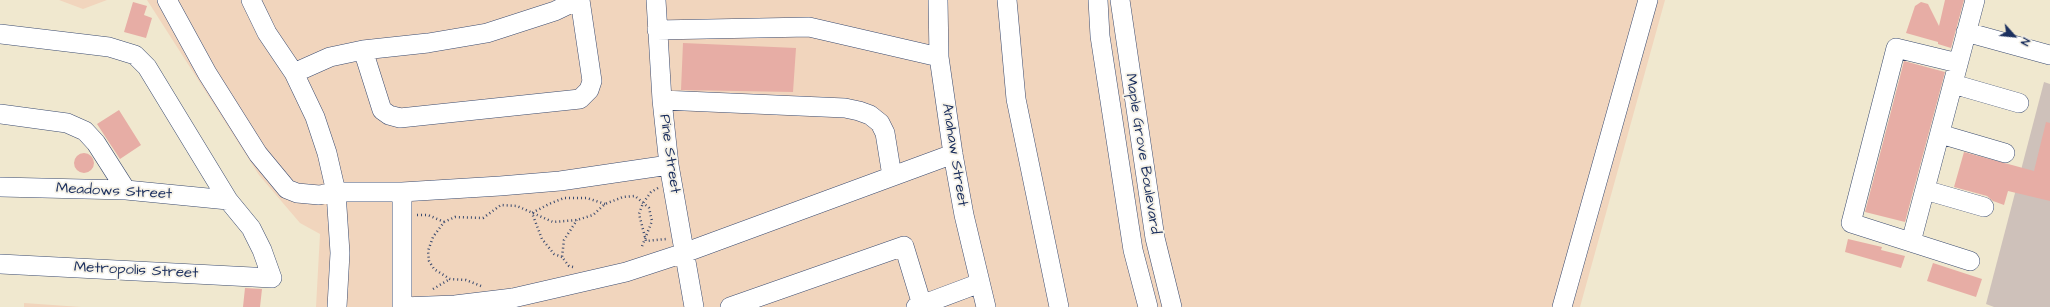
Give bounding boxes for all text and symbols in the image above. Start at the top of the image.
north arrow [1994,16,2034,56]
text: N [2017,35,2033,48]
street label: Maple Grove Boulevard [1120,72,1164,236]
street label: Anahaw Street [937,102,971,208]
street label: Pine Street [655,113,683,195]
street label: Meadows Street [55,180,173,204]
street label: Metropolis Street [73,259,199,283]

